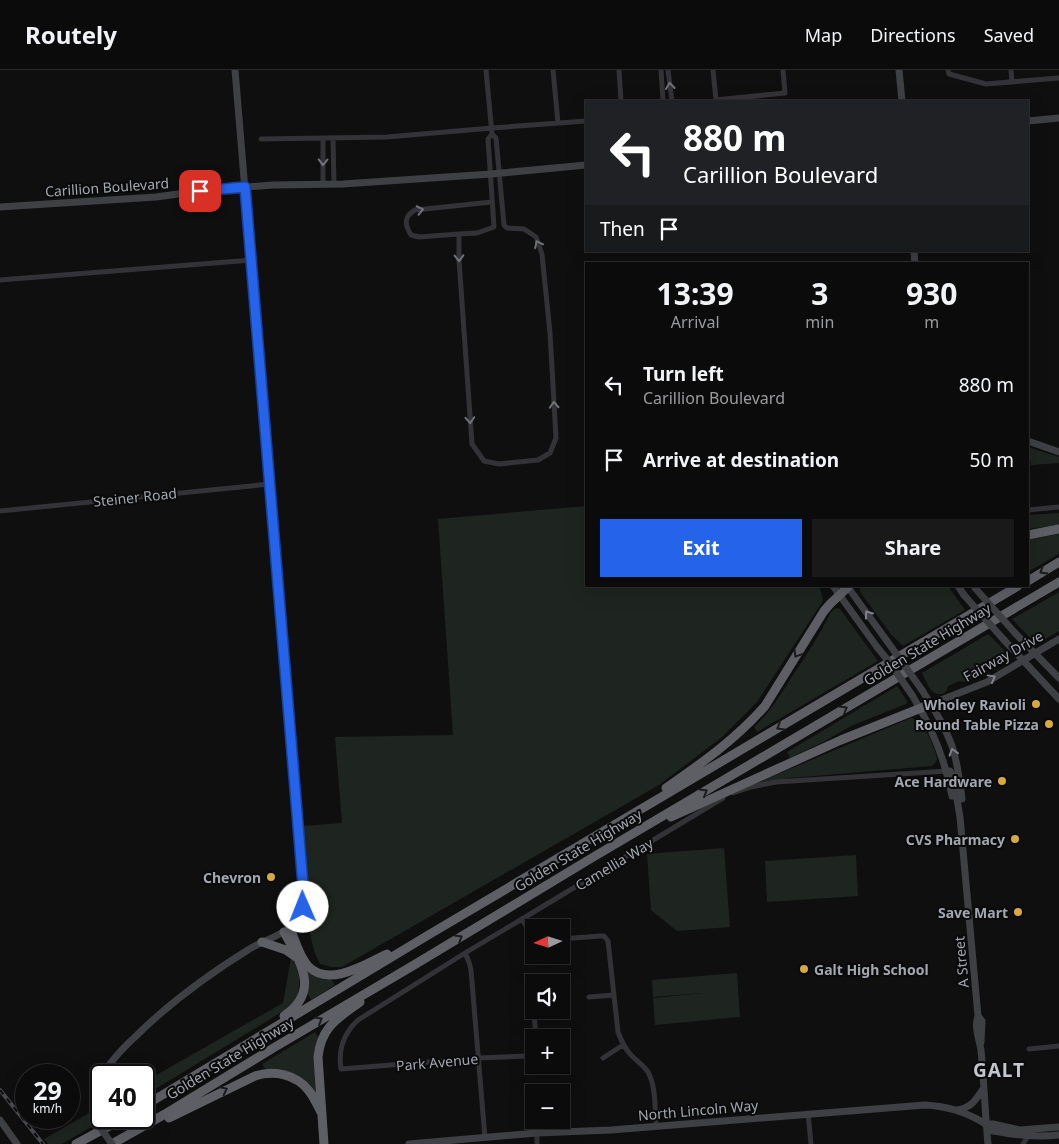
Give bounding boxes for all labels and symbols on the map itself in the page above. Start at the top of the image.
one-way arrow [665,81,676,89]
one-way arrow [318,158,328,166]
pin [179,170,221,212]
street label: Carillion Boulevard [44,173,170,201]
one-way arrow [416,205,425,216]
one-way arrow [534,240,544,249]
one-way arrow [454,254,464,262]
one-way arrow [548,401,559,409]
one-way arrow [464,416,475,424]
street label: Steiner Road [92,483,178,511]
one-way arrow [1040,565,1049,575]
street label: Golden State Highway [860,598,995,690]
one-way arrow [865,610,874,620]
street label: Fairway Drive [960,626,1047,686]
one-way arrow [794,649,804,658]
one-way arrow [987,675,996,685]
place label: Wholey Ravioli [924,695,1026,714]
marker: Wholey Ravioli [1030,698,1042,710]
one-way arrow [838,706,847,716]
place label: Round Table Pizza [915,715,1039,734]
marker: Round Table Pizza [1043,718,1055,730]
one-way arrow [776,720,785,730]
one-way arrow [949,748,959,757]
place label: Ace Hardware [894,772,992,791]
marker: Ace Hardware [996,775,1008,787]
one-way arrow [698,788,707,798]
street label: Golden State Highway [511,804,646,896]
place label: CVS Pharmacy [906,830,1005,849]
street label: Camellia Way [571,833,657,895]
marker: CVS Pharmacy [1009,833,1021,845]
place label: Chevron [203,868,261,887]
marker: Chevron [265,871,277,883]
position arrow [276,880,328,932]
place label: Save Mart [938,903,1008,922]
marker: Save Mart [1012,906,1024,918]
north arrow [525,919,570,964]
one-way arrow [454,934,463,944]
street label: A Street [949,935,973,989]
place label: Galt High School [814,960,929,979]
marker: Galt High School [798,963,810,975]
street label: Golden State Highway [163,1012,298,1104]
one-way arrow [314,1017,323,1027]
street label: Park Avenue [395,1049,479,1075]
district label: GALT [973,1057,1025,1083]
speed limit sign: 40 [90,1064,155,1129]
one-way arrow [219,1086,228,1096]
street label: North Lincoln Way [637,1095,760,1125]

